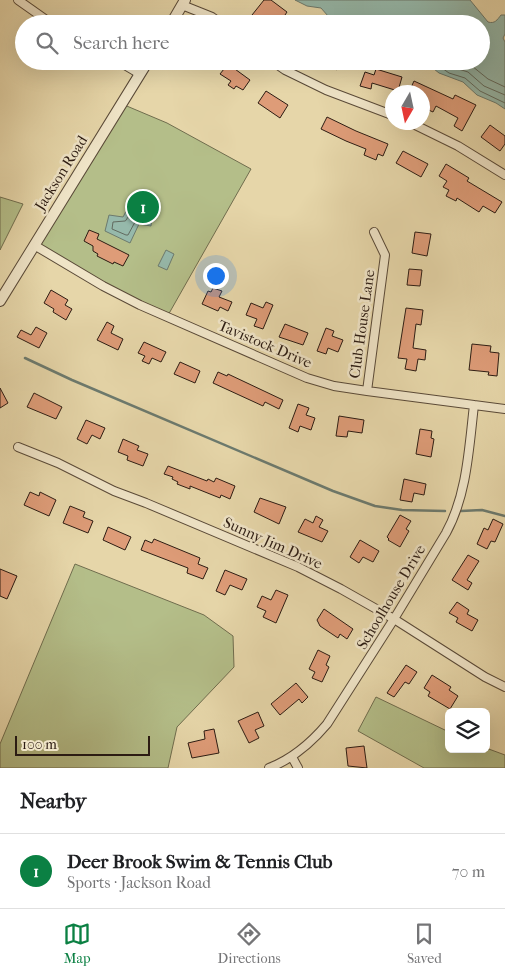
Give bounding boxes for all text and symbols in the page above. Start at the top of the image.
search box [15,15,490,70]
icon: search [33,29,61,57]
text: Search here [73,32,169,54]
north arrow [385,85,430,130]
street label: Jackson Road [30,132,92,215]
pin: 1 [127,188,159,226]
your location [203,263,229,289]
street label: Club House Lane [345,268,379,379]
street label: Tavistock Drive [215,316,315,372]
street label: Sunny Jim Drive [221,513,326,573]
street label: Schoolhouse Drive [353,541,430,653]
map controls [445,708,490,753]
button: layers [445,708,490,753]
scale bar [15,733,150,756]
text: 100 m [22,736,57,753]
text: Nearby [20,789,86,813]
text: Deer Brook Swim & Tennis Club [67,851,333,873]
text: 1 [33,862,39,881]
text: 70 m [452,862,485,881]
text: Sports · Jackson Road [67,873,211,892]
tab: Map [63,920,91,967]
tab: Directions [218,920,281,967]
tab: Saved [407,920,442,967]

